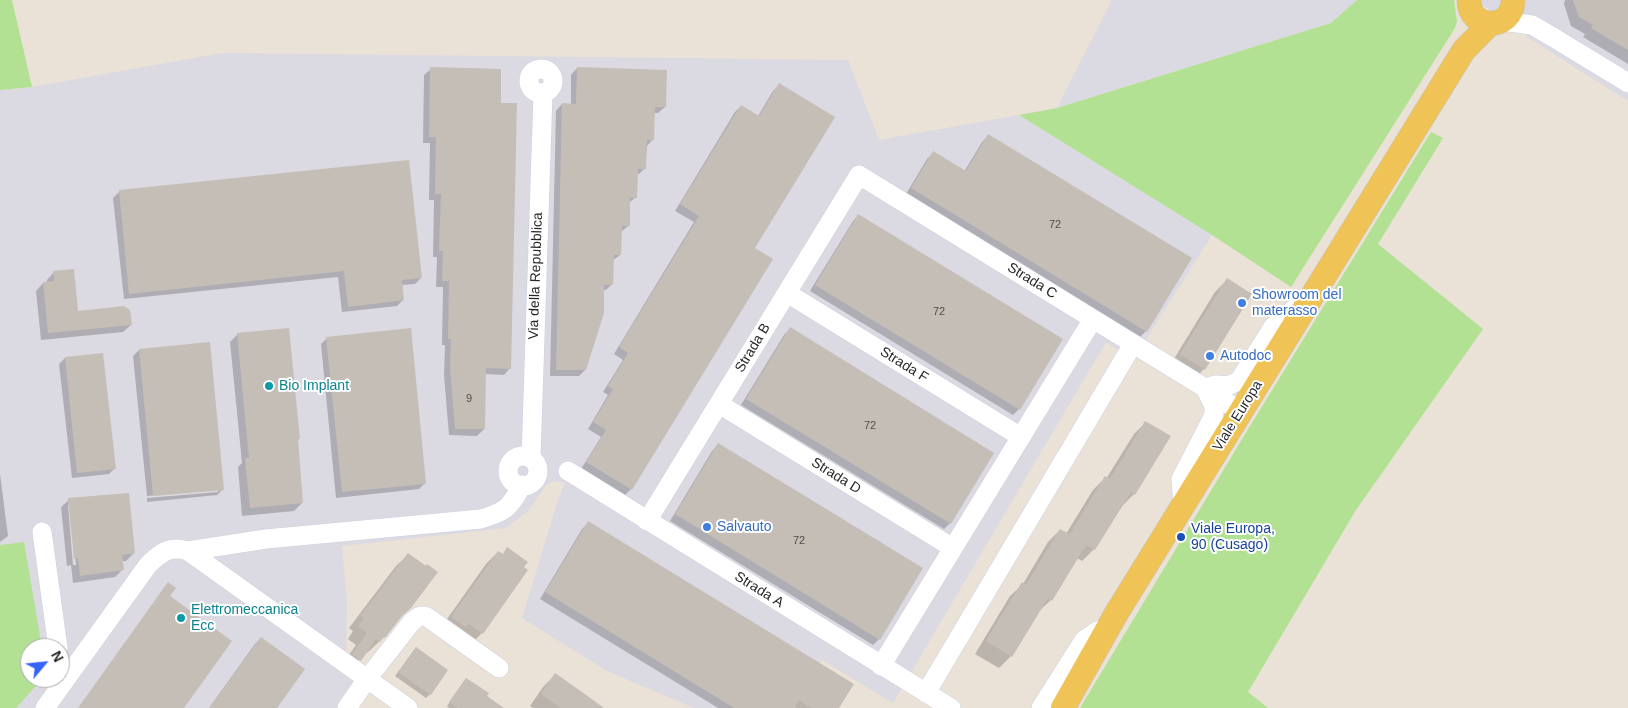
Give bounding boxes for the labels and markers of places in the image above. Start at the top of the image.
place label: Showroom del materasso [1252,287,1341,320]
marker: Showroom del materasso [1236,297,1248,309]
place label: Autodoc [1220,348,1271,364]
marker: Autodoc [1204,350,1216,362]
place label: Bio Implant [279,378,349,394]
marker: Bio Implant [263,380,275,392]
place label: Salvauto [717,519,771,535]
marker: Salvauto [701,521,713,533]
place label: Viale Europa, 90 (Cusago) [1191,521,1275,554]
marker: Viale Europa, 90 (Cusago) [1175,531,1187,543]
place label: Elettromeccanica Ecc [191,602,298,634]
marker: Elettromeccanica Ecc [175,612,187,624]

